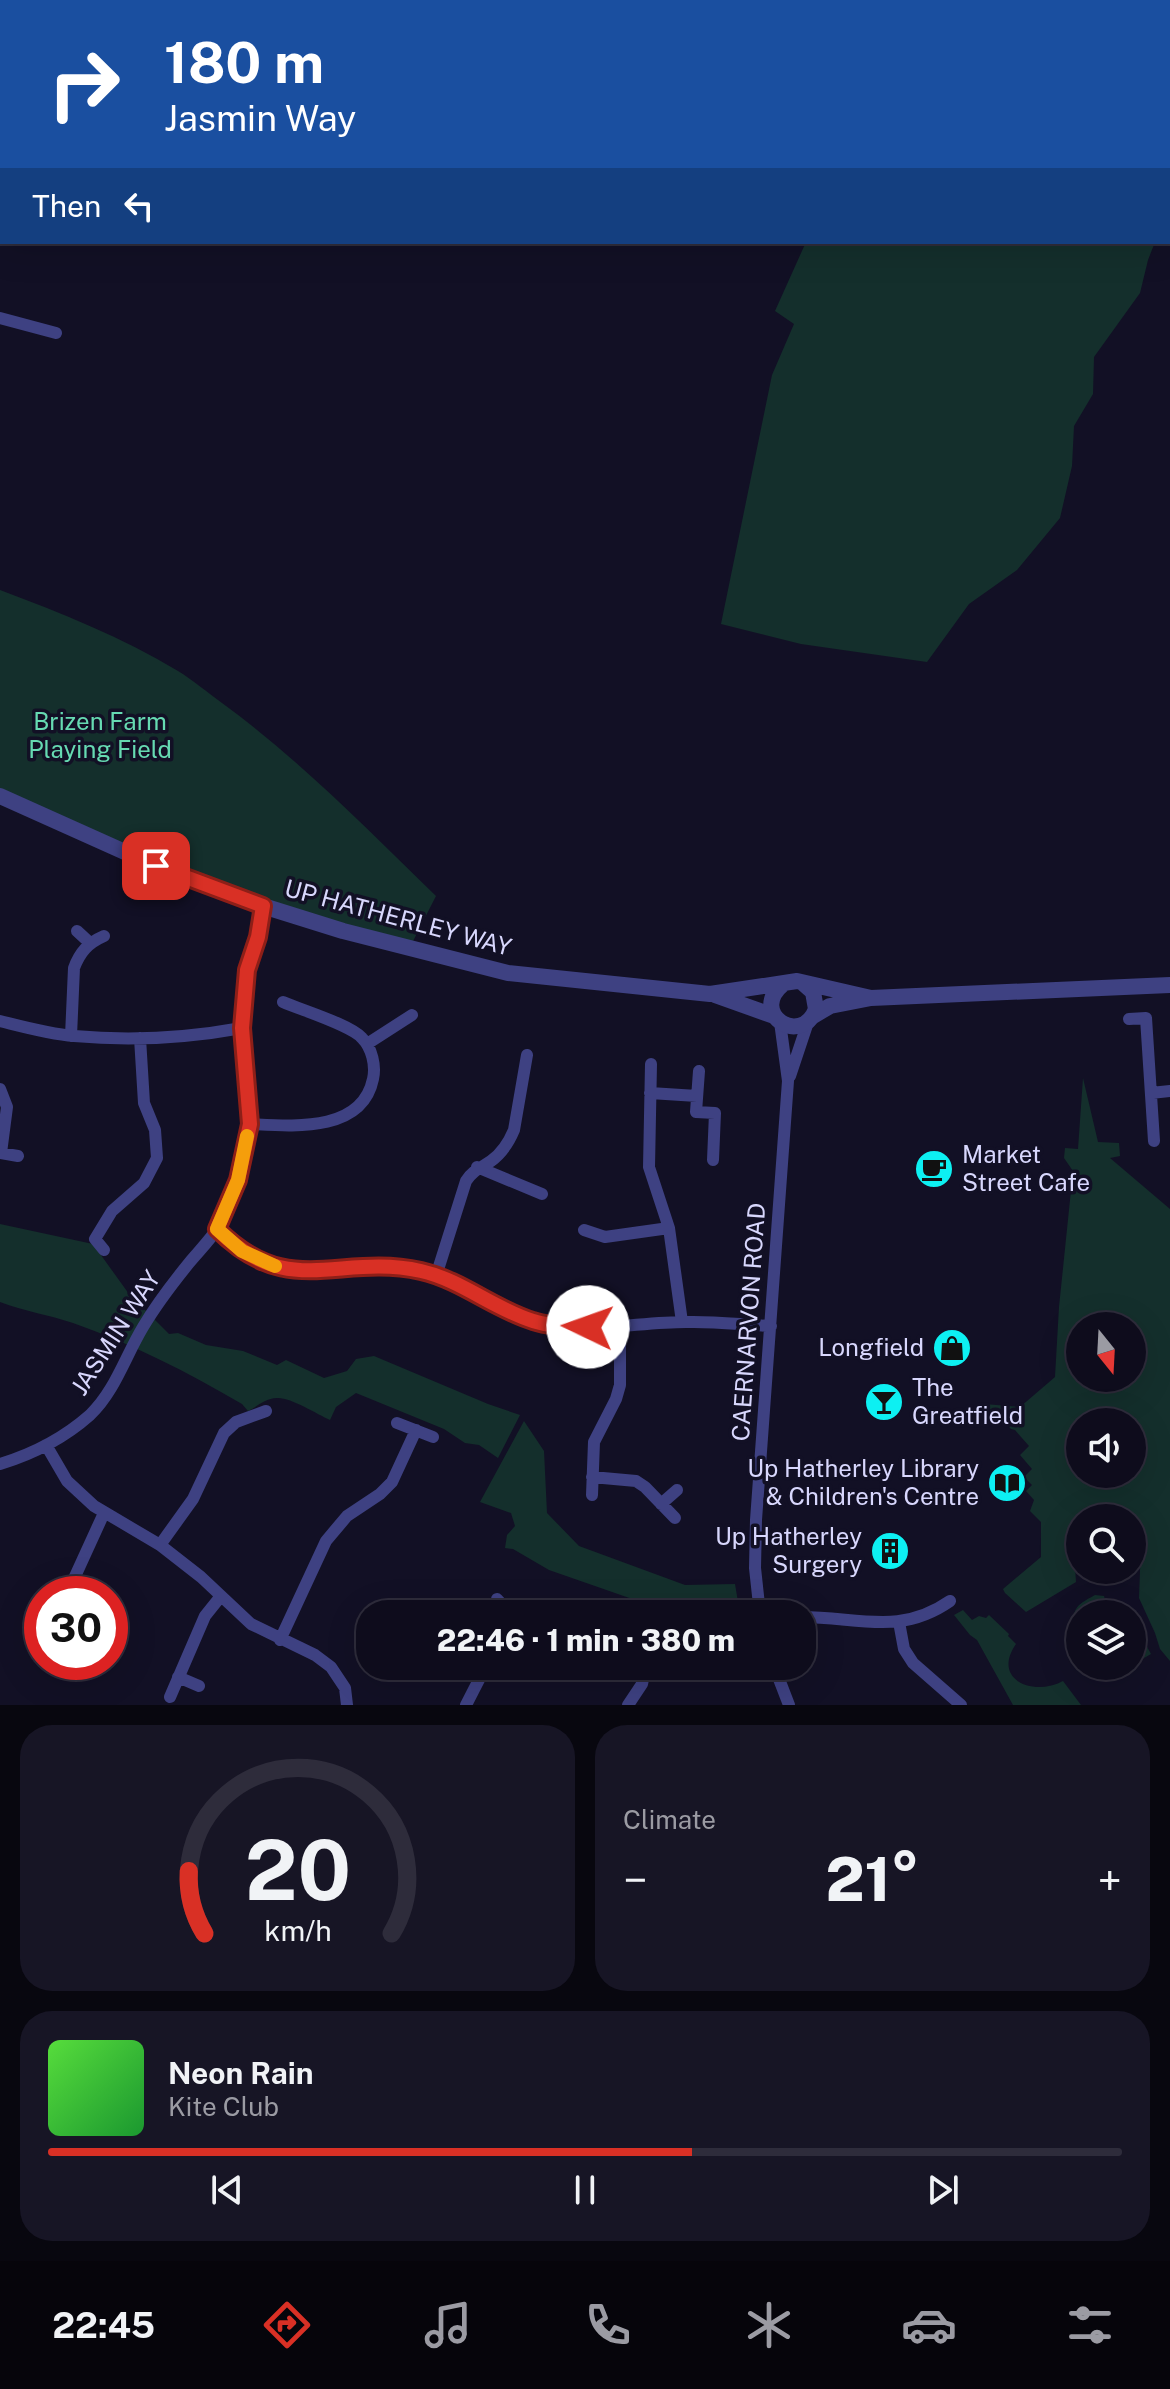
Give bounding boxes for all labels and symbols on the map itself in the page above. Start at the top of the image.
park label: Brizen Farm Playing Field [28,707,172,763]
pin [122,832,190,900]
street label: UP HATHERLEY WAY [282,873,515,961]
place label: Market Street Cafe [962,1140,1090,1196]
cafe icon: Market Street Cafe [913,1148,955,1190]
street label: CAERNARVON ROAD [726,1202,770,1442]
street label: JASMIN WAY [65,1265,166,1400]
position arrow [546,1285,630,1369]
north arrow [1066,1312,1146,1392]
shop icon: Longfield [931,1327,973,1369]
place label: Longfield [818,1333,924,1361]
place label: The Greatfield [912,1373,1023,1429]
bar icon: The Greatfield [863,1381,905,1423]
place label: Up Hatherley Library & Children's Centre [747,1454,979,1510]
library icon: Up Hatherley Library & Children's Centre [986,1462,1028,1504]
place label: Up Hatherley Surgery [715,1522,862,1578]
building icon: Up Hatherley Surgery [869,1530,911,1572]
speed limit sign: 30 [24,1576,128,1680]

